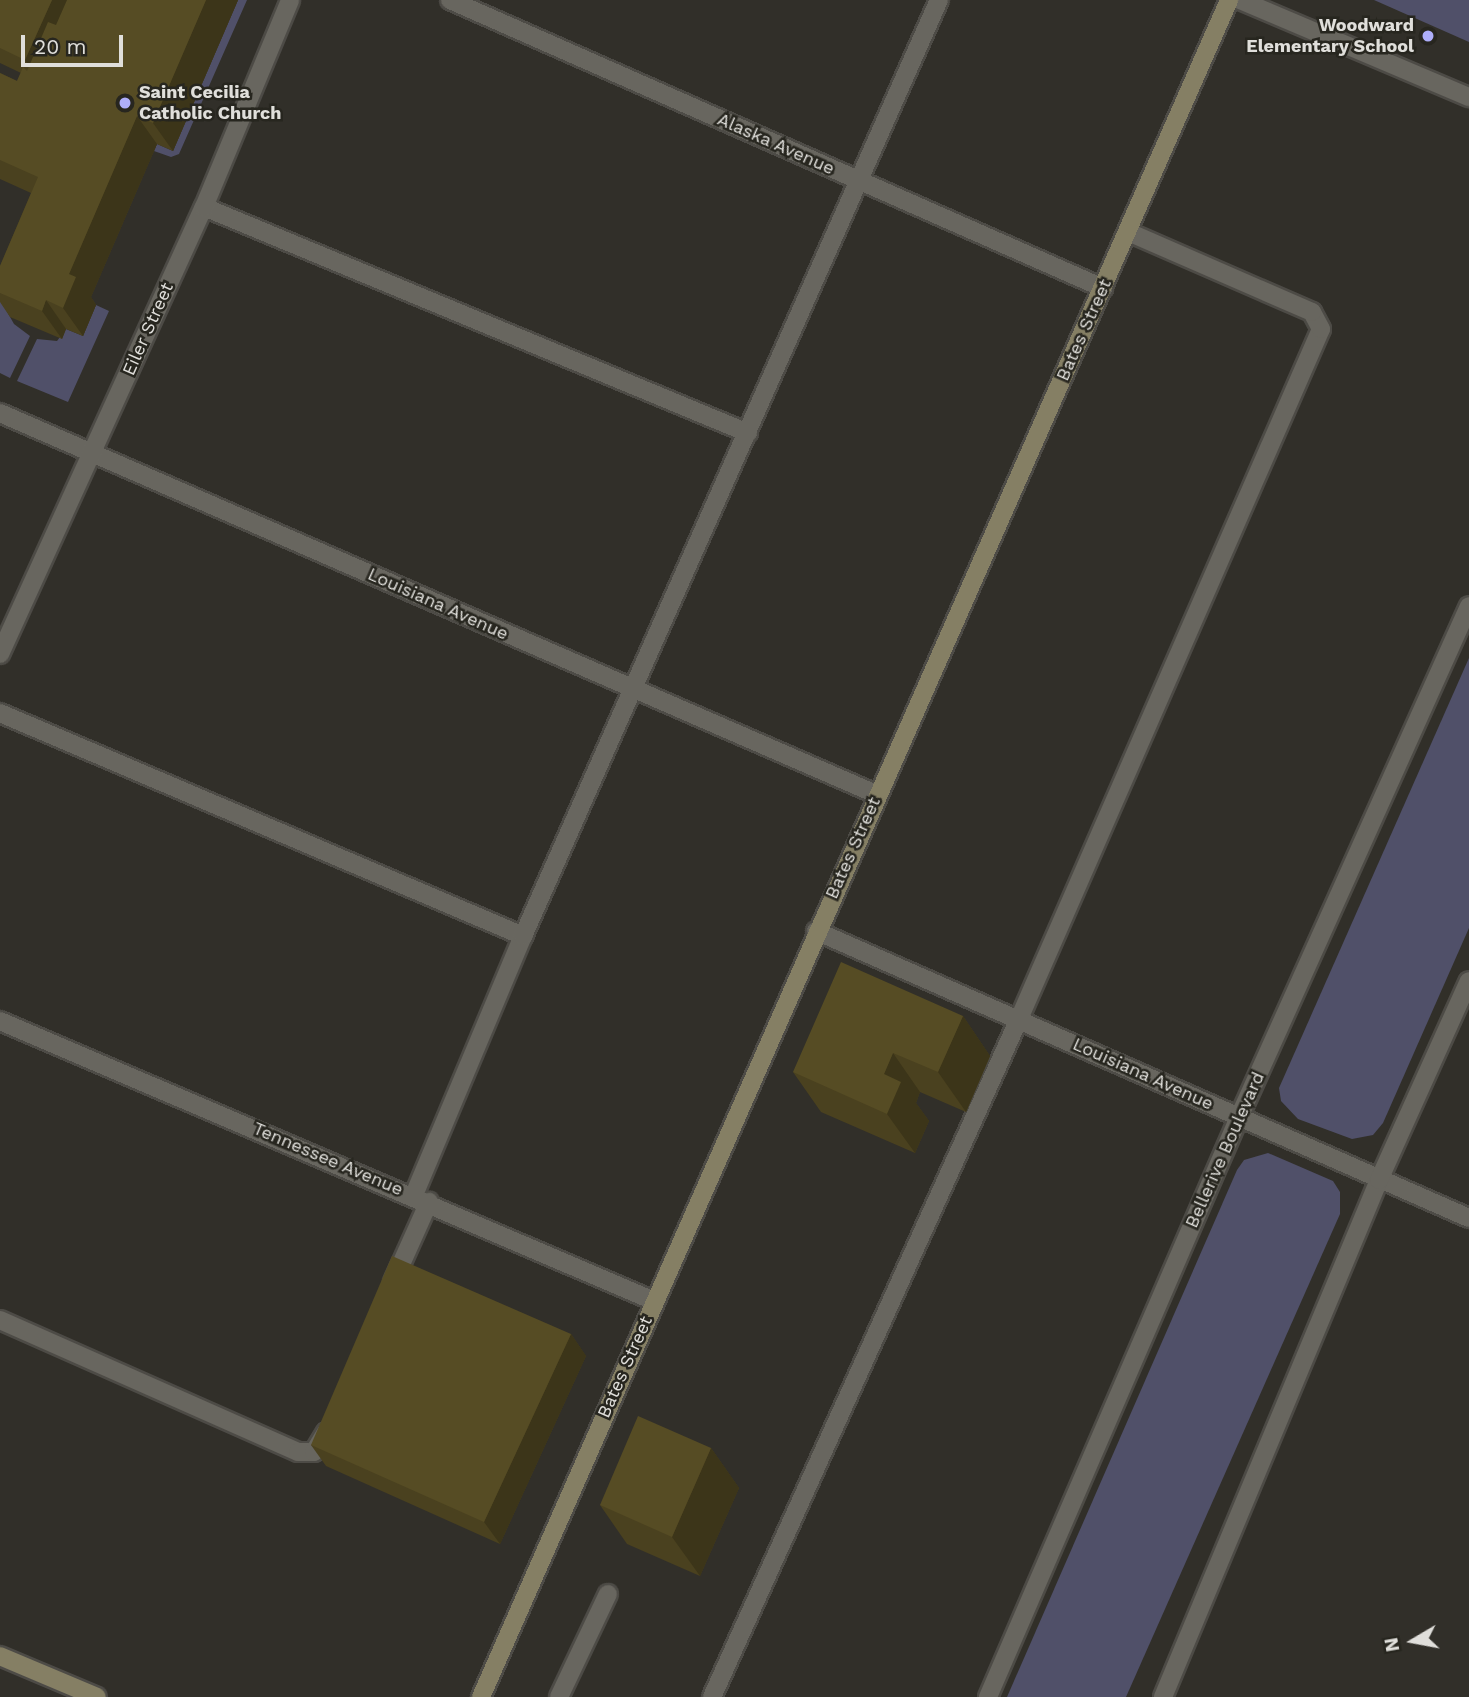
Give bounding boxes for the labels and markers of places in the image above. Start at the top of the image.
place label: Woodward Elementary School [1246,15,1414,58]
marker: Woodward Elementary School [1420,28,1436,44]
place label: Saint Cecilia Catholic Church [139,82,281,124]
marker: Saint Cecilia Catholic Church [117,95,133,111]

